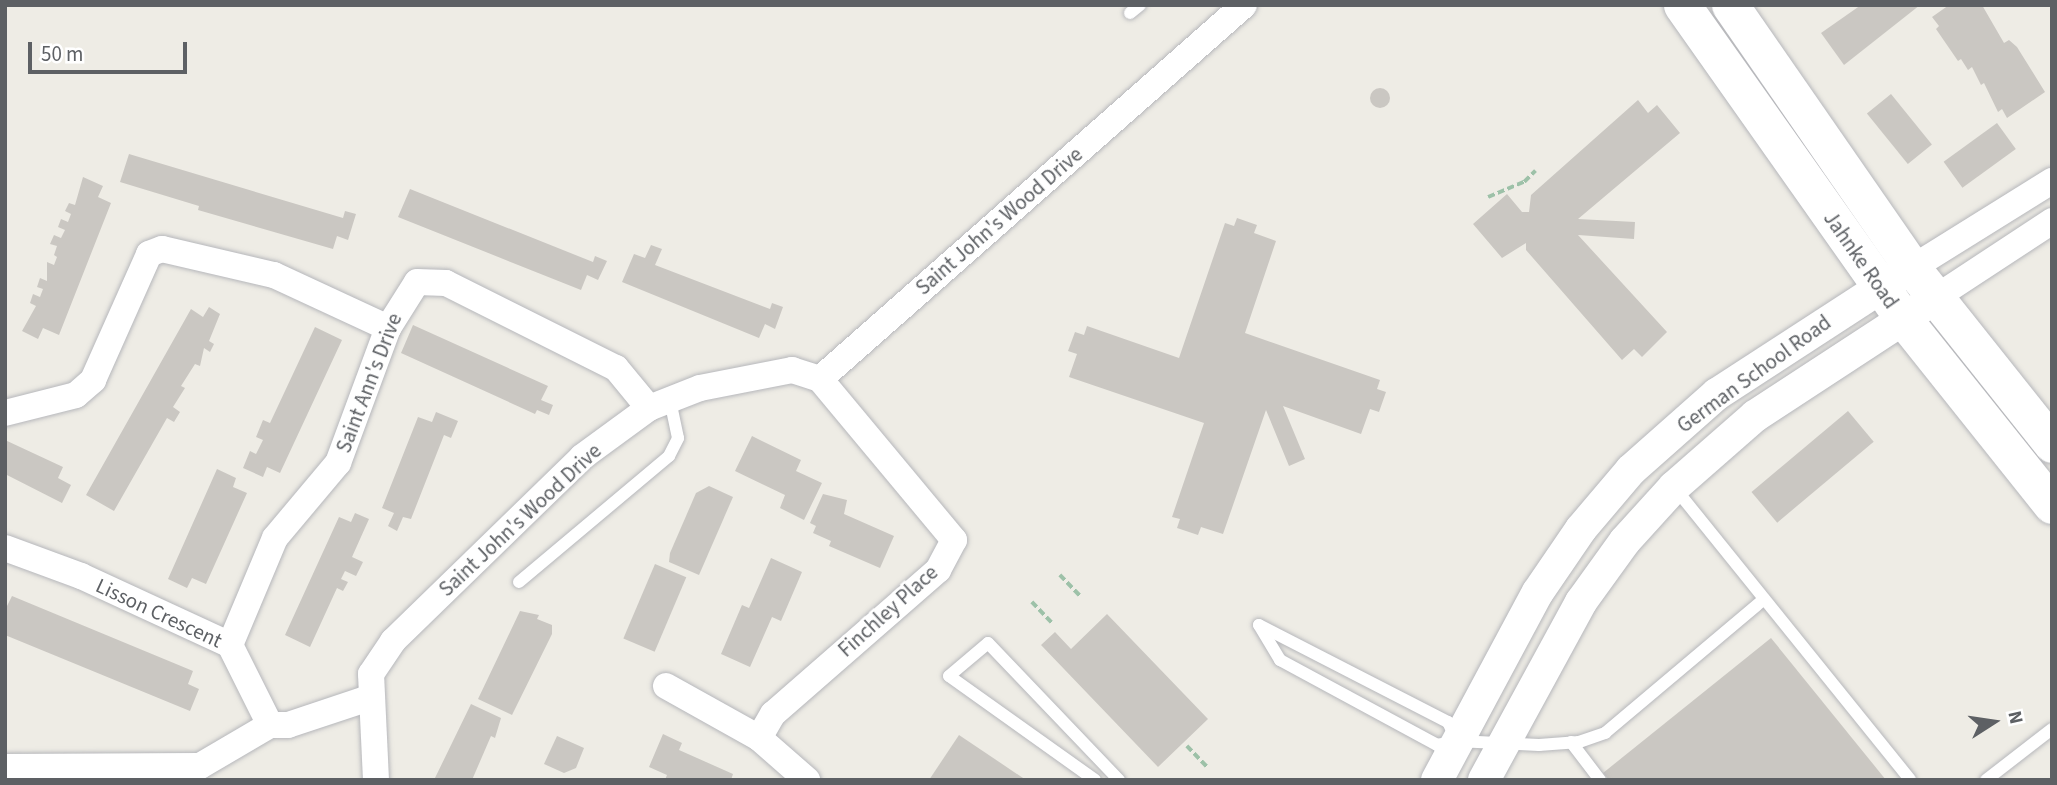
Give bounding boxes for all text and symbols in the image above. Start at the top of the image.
scale bar [32,28,191,72]
text: 50 m [41,39,83,69]
street label: Saint John's Wood Drive [911,142,1087,300]
street label: Jahnke Road [1818,206,1904,314]
street label: Saint Ann's Drive [331,310,407,456]
street label: German School Road [1672,310,1836,438]
street label: Saint John's Wood Drive [434,438,606,602]
street label: Finchley Place [833,560,943,662]
street label: Lisson Crescent [92,573,226,653]
north arrow [1959,687,2029,757]
text: N [2001,709,2030,727]

